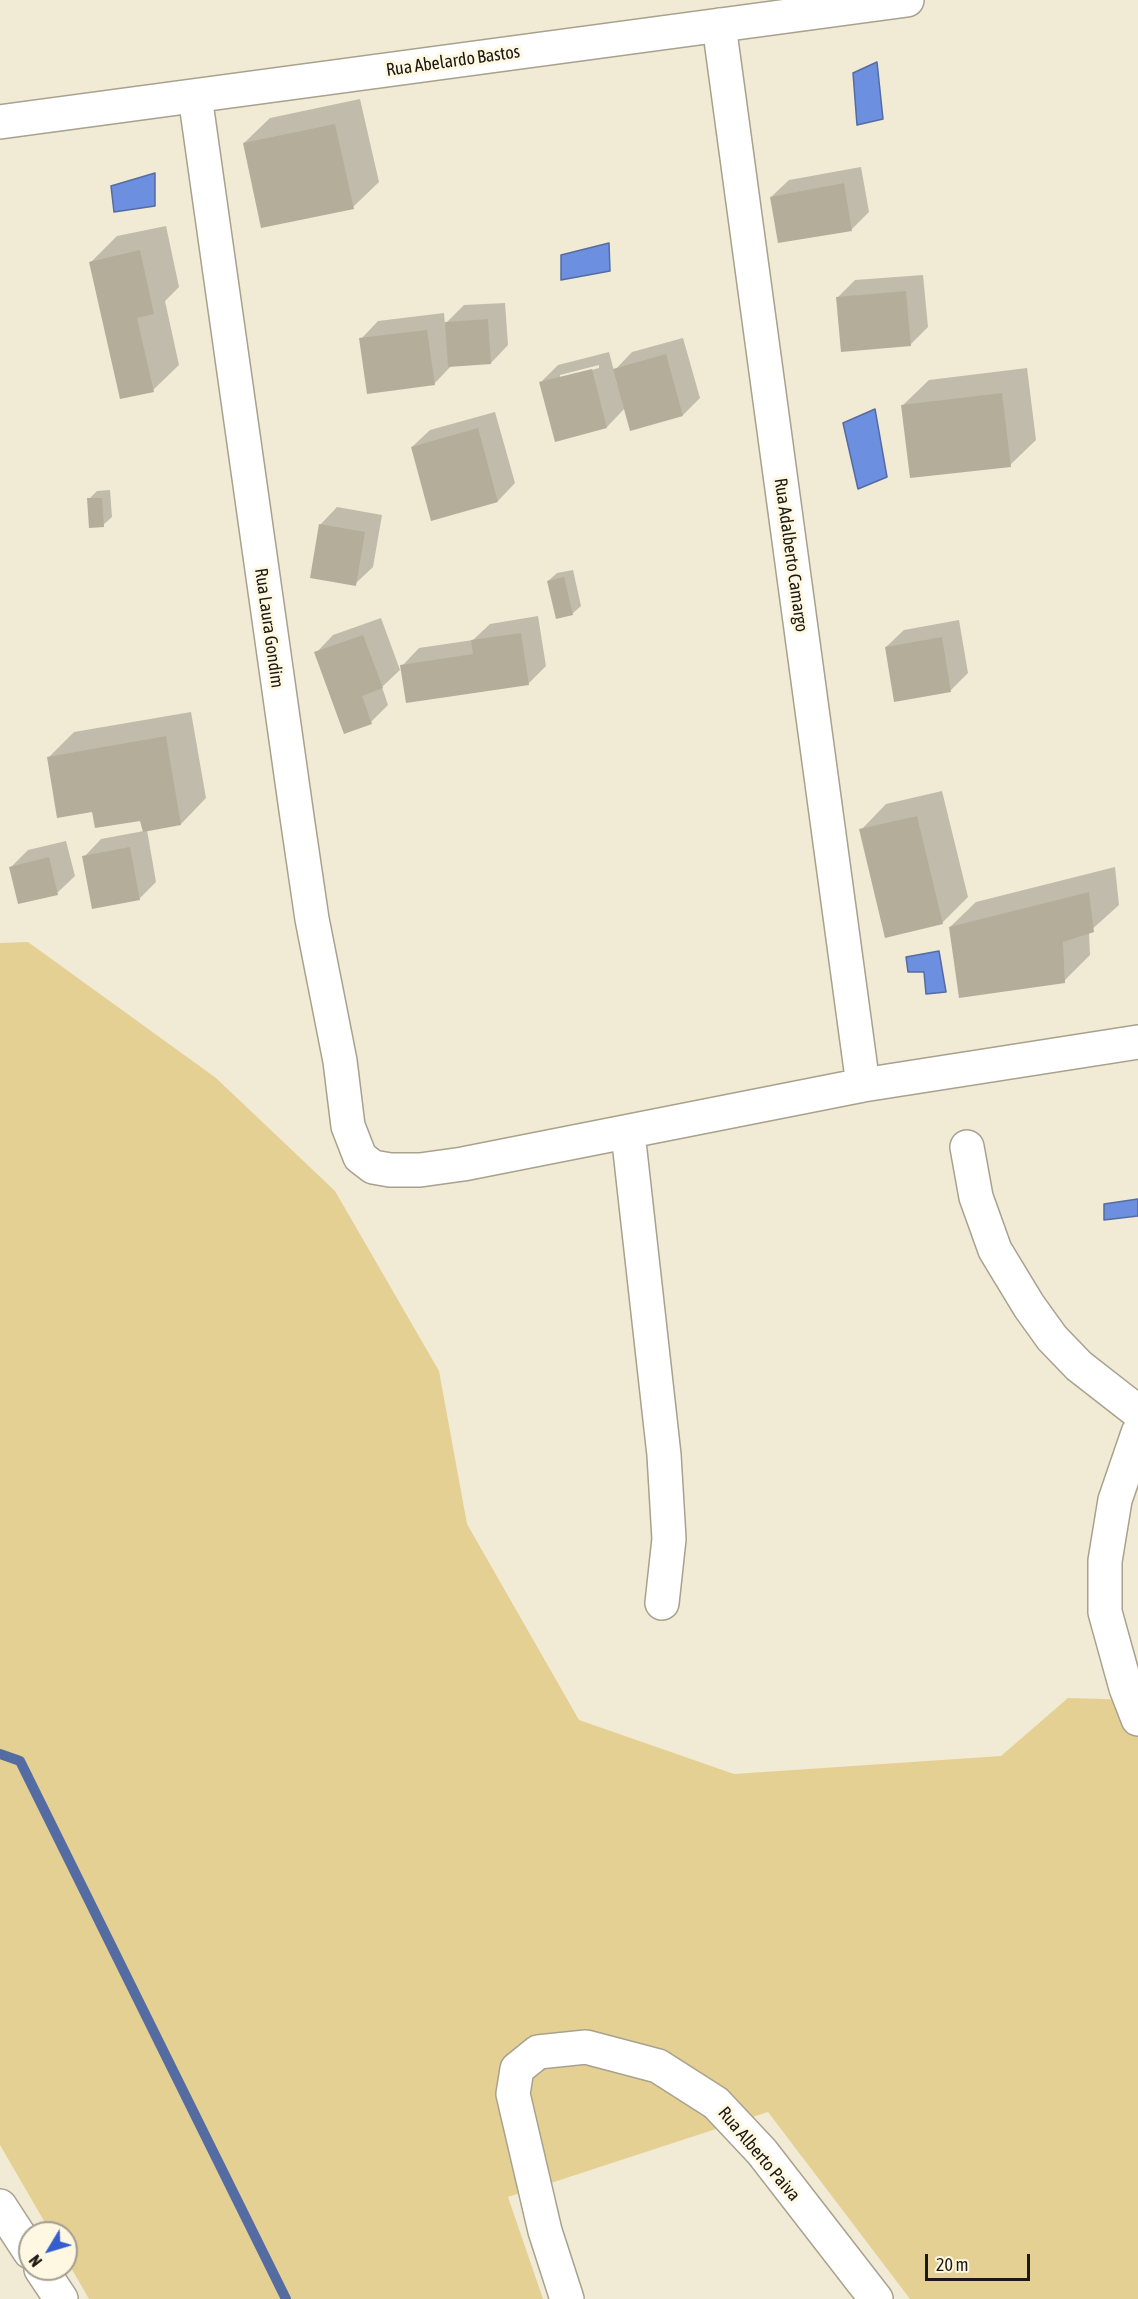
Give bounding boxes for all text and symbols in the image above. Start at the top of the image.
street label: Rua Abelardo Bastos [385,41,521,81]
street label: Rua Adalberto Camargo [770,477,812,633]
street label: Rua Laura Gondim [250,567,288,689]
street label: Rua Alberto Paiva [713,2102,805,2206]
north arrow [18,2221,78,2281]
scale bar [928,2242,1033,2280]
text: N [25,2252,45,2270]
text: 20 m [936,2254,968,2275]

